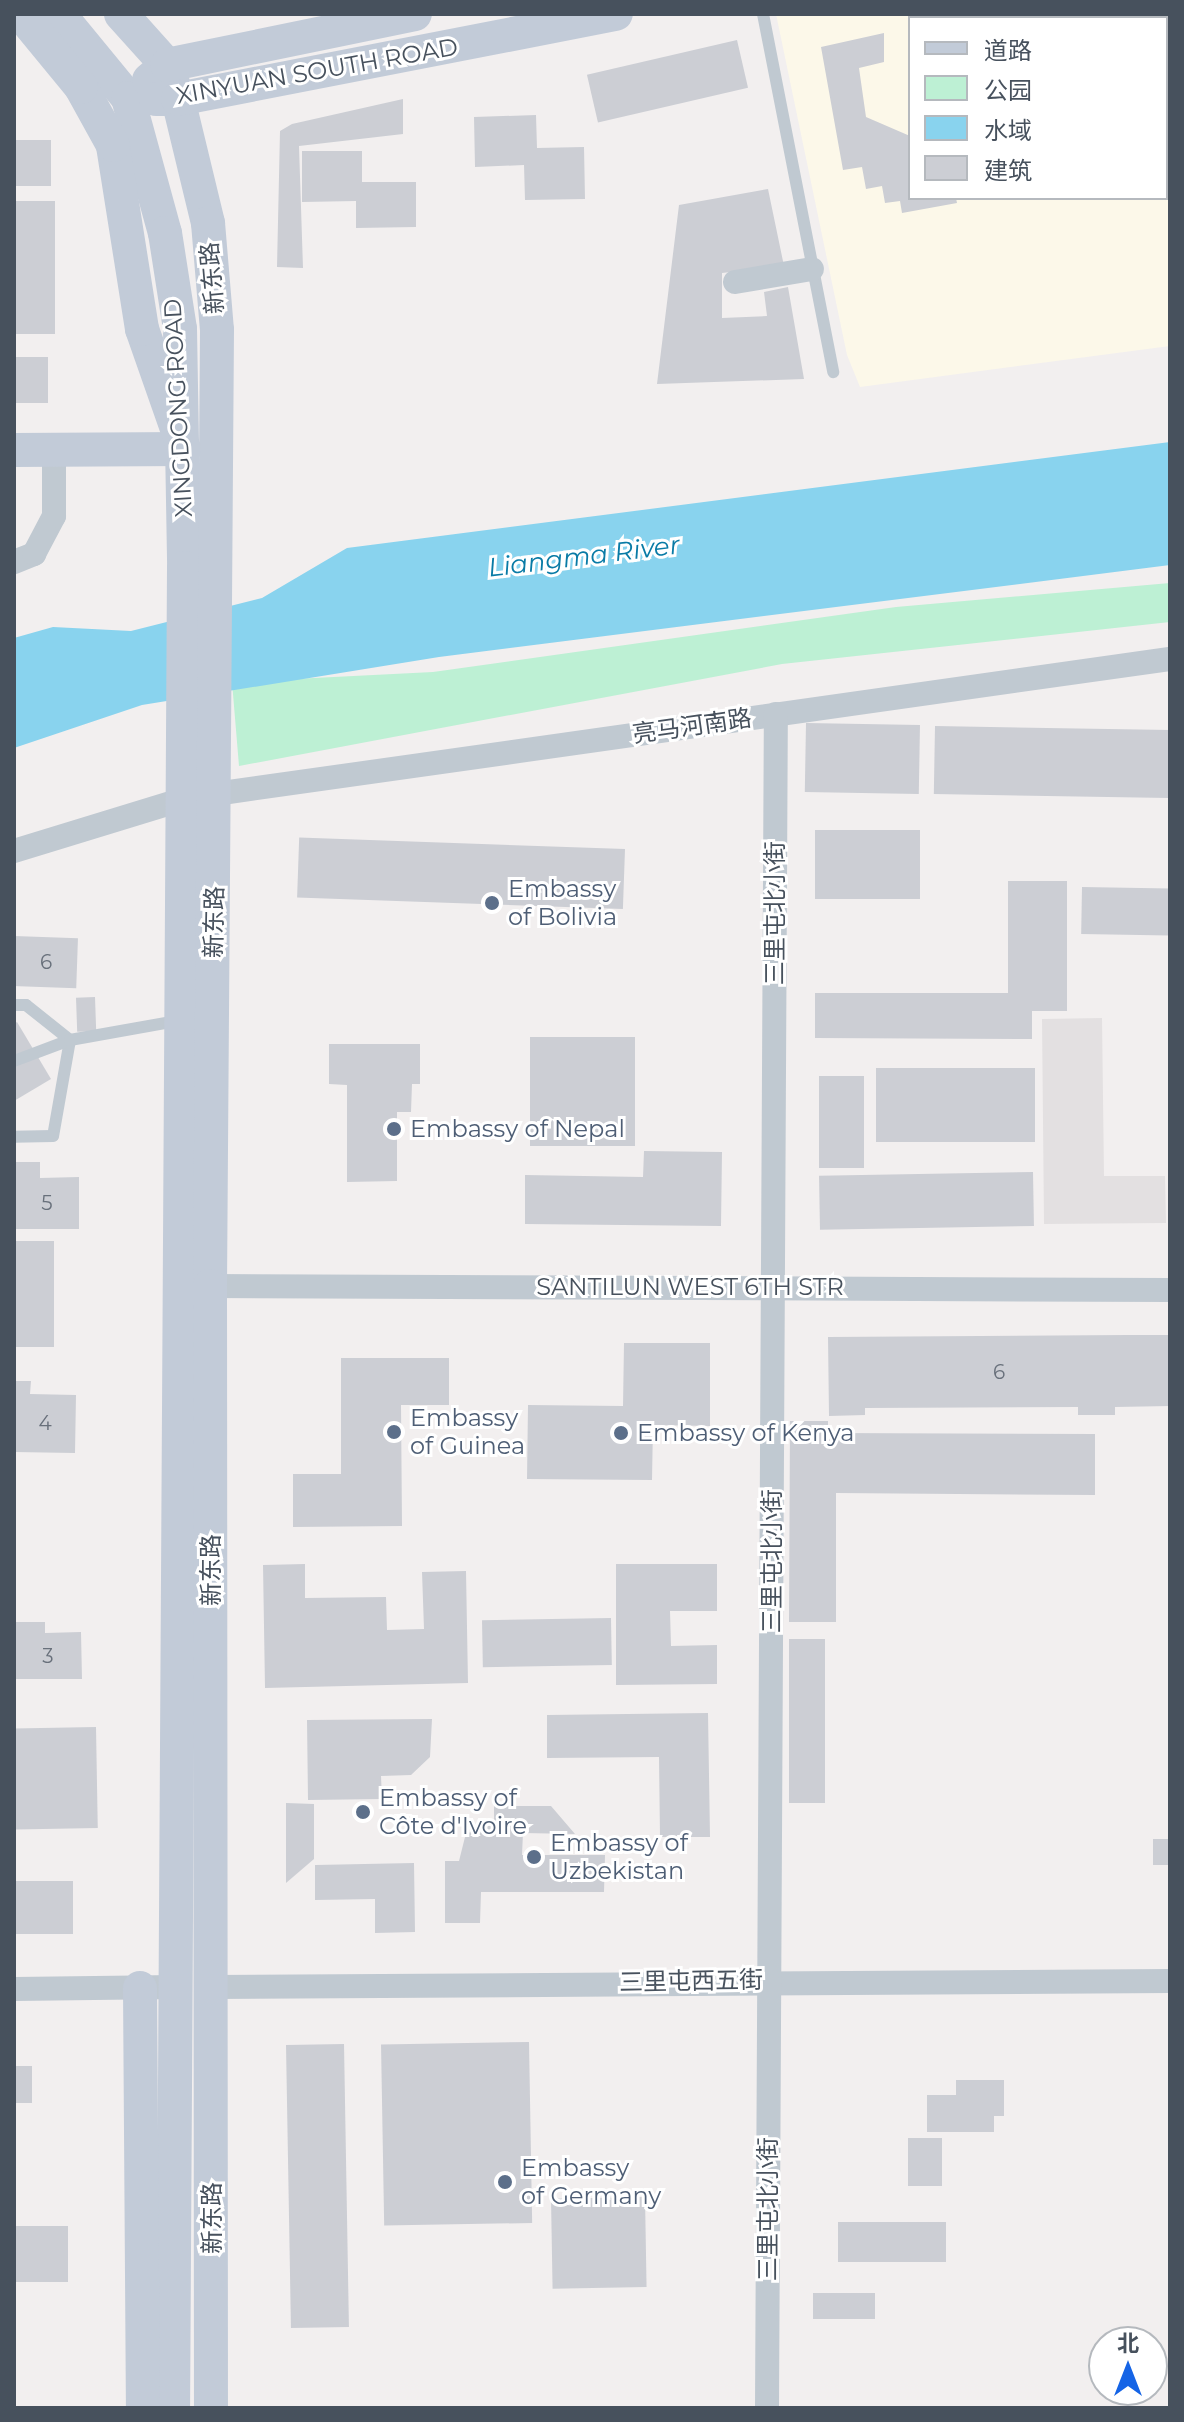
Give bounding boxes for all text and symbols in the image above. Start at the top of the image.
legend [908,16,1168,200]
street label: XINYUAN SOUTH ROAD [174,32,460,110]
text: 道路 [984,36,1032,65]
text: 公园 [984,76,1032,105]
text: 水域 [984,116,1032,145]
text: 建筑 [984,156,1032,185]
street label: 新东路 [195,241,229,315]
street label: XINGDONG ROAD [158,298,198,518]
water label: Liangma River [486,530,682,584]
street label: 亮马河南路 [631,703,753,749]
street label: 三里屯北小街 [761,841,789,985]
place label: Embassy of Bolivia [508,875,617,931]
street label: 新东路 [199,886,229,958]
marker: Embassy of Bolivia [483,894,501,912]
house number: 6 [40,950,52,974]
place label: Embassy of Nepal [410,1115,625,1143]
marker: Embassy of Nepal [385,1120,403,1138]
house number: 5 [41,1191,53,1215]
street label: SANTILUN WEST 6TH STR [536,1273,844,1301]
house number: 6 [993,1360,1005,1384]
place label: Embassy of Guinea [410,1404,525,1460]
house number: 4 [38,1411,52,1435]
place label: Embassy of Kenya [637,1419,855,1447]
marker: Embassy of Guinea [385,1423,403,1441]
marker: Embassy of Kenya [612,1424,630,1442]
street label: 三里屯北小街 [758,1489,786,1633]
street label: 新东路 [197,1534,225,1606]
house number: 3 [42,1644,54,1668]
place label: Embassy of Côte d'Ivoire [379,1784,527,1840]
marker: Embassy of Côte d'Ivoire [354,1803,372,1821]
place label: Embassy of Uzbekistan [550,1829,688,1885]
marker: Embassy of Uzbekistan [525,1848,543,1866]
street label: 三里屯西五街 [619,1965,763,1997]
street label: 三里屯北小街 [754,2137,782,2281]
place label: Embassy of Germany [521,2154,661,2210]
marker: Embassy of Germany [496,2173,514,2191]
street label: 新东路 [198,2182,226,2254]
north arrow [1088,2326,1168,2406]
text: 北 [1117,2330,1139,2357]

